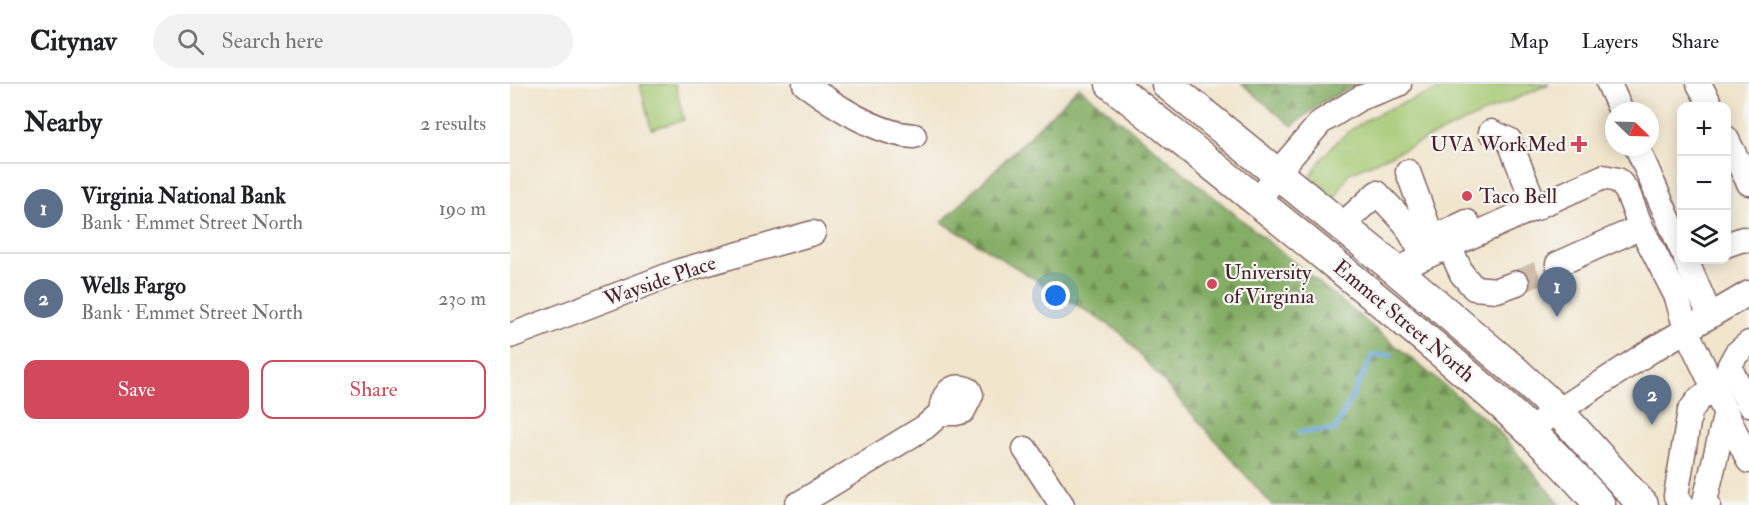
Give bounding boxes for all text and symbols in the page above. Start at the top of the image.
search box [153,14,573,68]
text: Citynav [30,24,117,59]
icon: search [174,25,207,58]
text: Search here [222,27,323,55]
text: Map [1509,28,1549,55]
text: Layers [1582,28,1638,55]
text: Share [1671,28,1719,55]
north arrow [1605,102,1659,156]
map controls [1677,102,1731,264]
button: + [1677,102,1731,156]
text: Nearby [24,107,102,139]
text: 2 results [420,111,486,136]
place label: UVA WorkMed [1430,131,1567,158]
marker: UVA WorkMed [1570,135,1588,153]
button: − [1677,156,1731,210]
text: Virginia National Bank [81,182,286,210]
place label: Taco Bell [1479,183,1558,210]
marker: Taco Bell [1460,189,1474,203]
text: 1 [40,196,47,221]
text: 190 m [439,196,486,221]
text: Bank · Emmet Street North [81,210,303,235]
button: layers [1677,210,1731,264]
street label: Wayside Place [599,249,720,313]
street label: Emmet Street North [1328,254,1480,388]
place label: University of Virginia [1224,259,1315,310]
pin: 1 [1538,268,1576,317]
text: Wells Fargo [81,272,186,300]
marker: University of Virginia [1205,277,1219,291]
your location [1041,281,1070,310]
text: 2 [38,286,49,311]
text: 230 m [438,286,486,311]
text: Bank · Emmet Street North [81,300,303,325]
button: Save [24,360,249,419]
button: Share [261,360,486,419]
pin: 2 [1632,376,1672,425]

